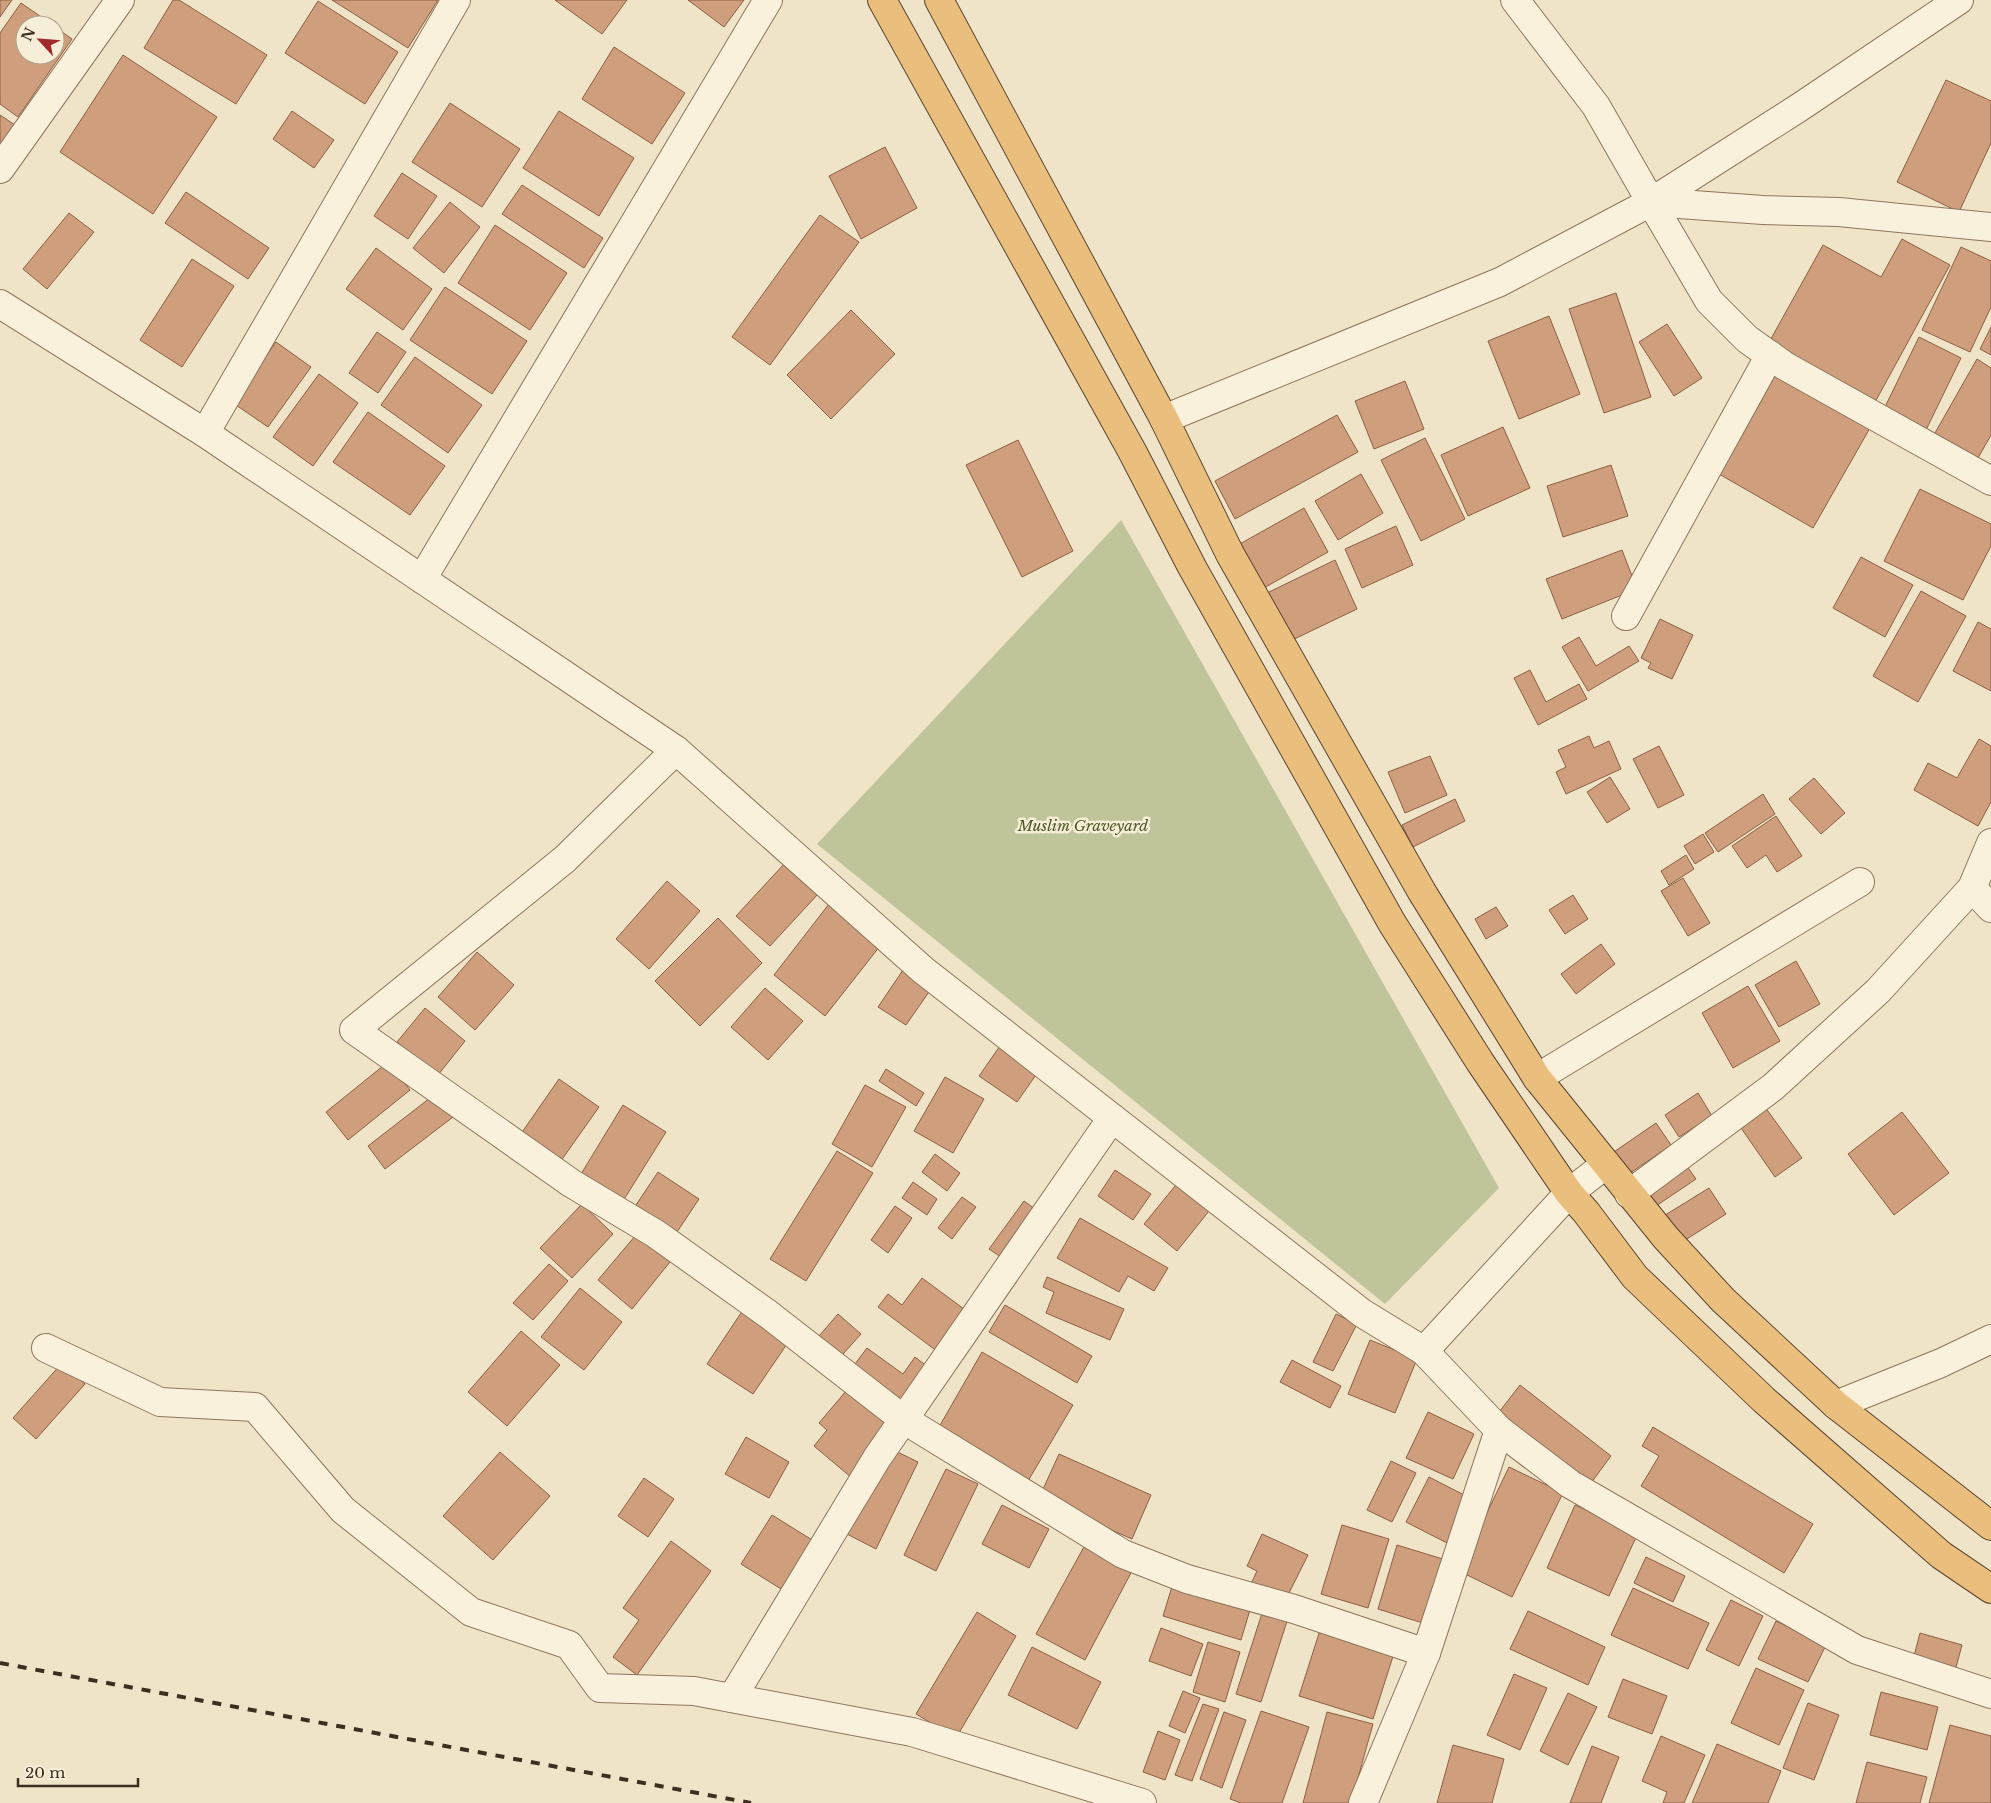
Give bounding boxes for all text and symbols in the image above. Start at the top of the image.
north arrow [15,15,65,65]
text: N [17,24,39,44]
park label: Muslim Graveyard [1017,816,1148,835]
scale bar [18,1756,138,1788]
text: 20 m [25,1763,65,1782]

